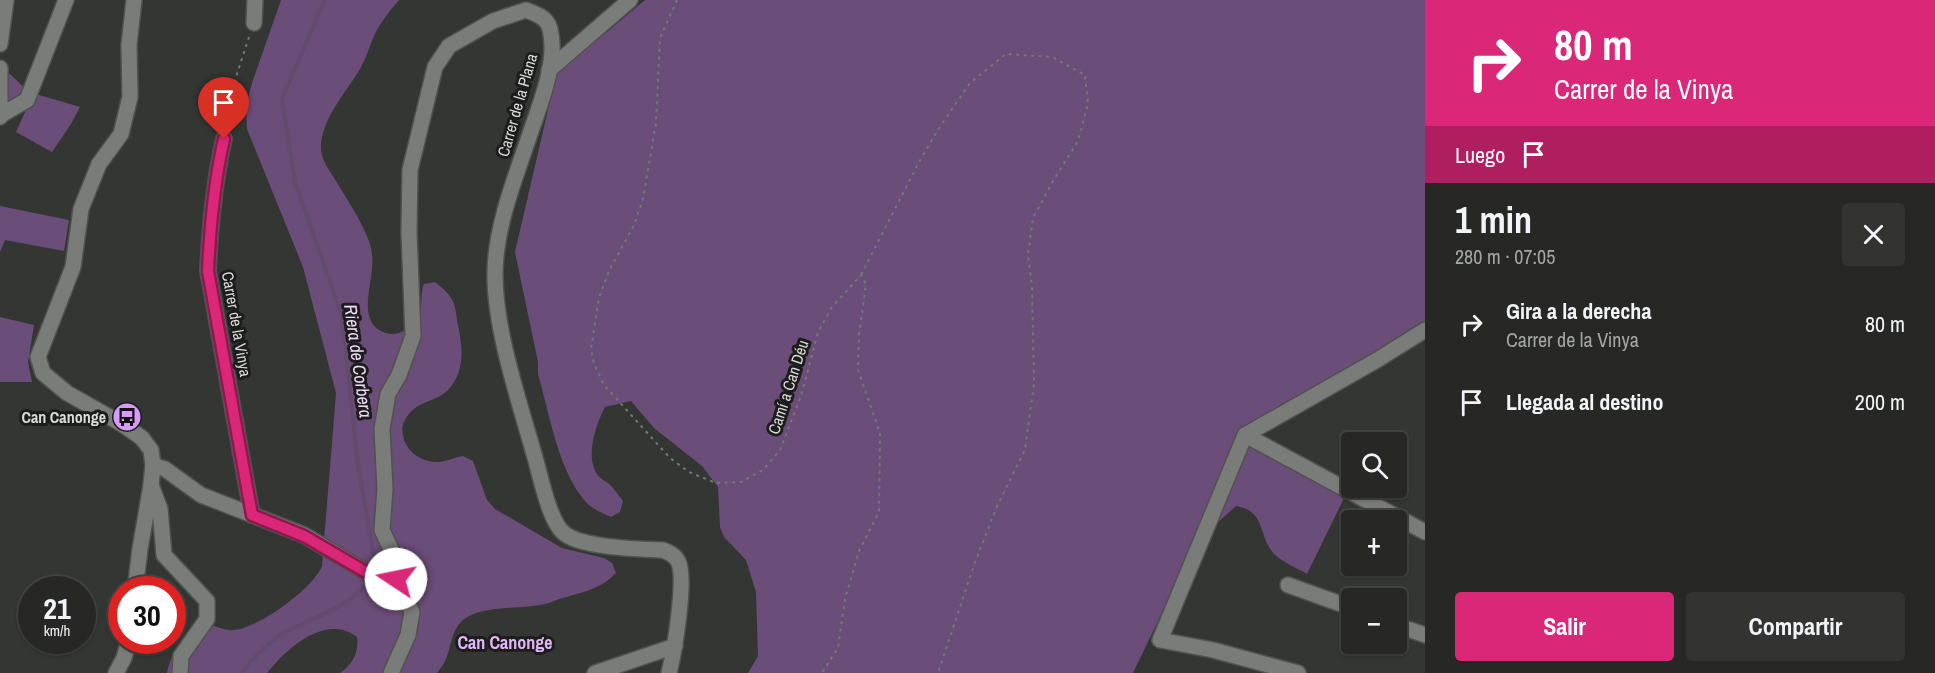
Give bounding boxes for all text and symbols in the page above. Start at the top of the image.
text: 80 m [1554,17,1633,73]
icon: right [1455,24,1533,102]
street label: Carrer de la Plana [492,50,542,159]
text: Carrer de la Vinya [1554,71,1733,107]
pin [198,77,249,139]
icon: arrive [207,86,240,119]
icon: arrive [1517,138,1550,171]
text: Luego [1455,140,1505,170]
text: 1 min [1455,196,1532,244]
button: close [1842,203,1905,266]
text: 280 m · 07:05 [1455,243,1555,270]
street label: Carrer de la Vinya [217,270,257,379]
text: Gira a la derecha [1506,296,1651,326]
water label: Riera de Corbera [338,303,379,419]
icon: right [1455,308,1488,341]
text: 80 m [1865,309,1905,339]
text: Carrer de la Vinya [1506,326,1639,353]
street label: Camí a Can Déu [762,337,814,437]
icon: arrive [1455,386,1488,419]
text: Llegada al destino [1506,387,1663,417]
text: 200 m [1855,387,1905,417]
bus stop icon: Can Canonge [111,401,143,433]
place label: Can Canonge [21,406,106,428]
map controls [1341,432,1407,654]
button: search [1341,432,1407,498]
button: + [1341,510,1407,576]
position arrow [364,547,428,611]
speed limit sign: 30 [108,576,186,654]
text: 21 [43,588,71,628]
button: − [1341,588,1407,654]
button: Salir [1455,592,1674,661]
button: Compartir [1686,592,1905,661]
text: km/h [44,620,70,641]
district label: Can Canonge [457,630,553,655]

